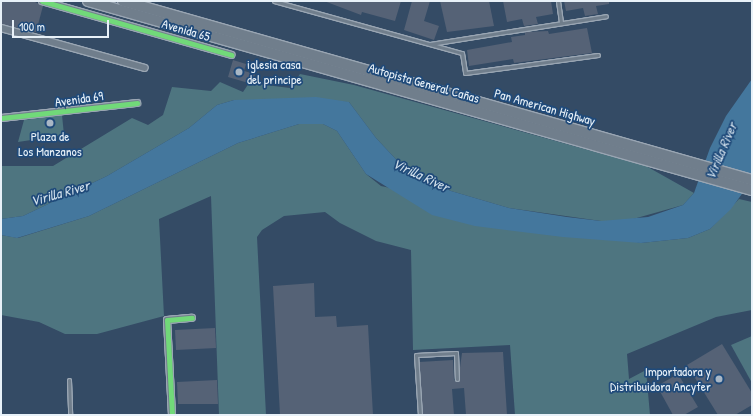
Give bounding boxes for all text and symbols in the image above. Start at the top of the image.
scale bar [14,12,111,38]
street label: Avenida 65 [160,16,212,44]
text: 100 m [19,18,45,35]
place label: iglesia casa del principe [247,57,302,88]
street label: Autopista General Cañas [367,60,481,106]
marker: iglesia casa del principe [234,67,244,77]
street label: Pan American Highway [493,85,597,129]
street label: Avenida 69 [54,88,104,110]
marker: Plaza de Los Manzanos [45,118,55,128]
water label: Virilla River [701,120,741,182]
place label: Plaza de Los Manzanos [18,129,82,160]
water label: Virilla River [390,155,452,195]
water label: Virilla River [29,177,91,209]
place label: Importadora y Distribuidora Ancyfer [610,364,711,395]
marker: Importadora y Distribuidora Ancyfer [714,374,724,384]

